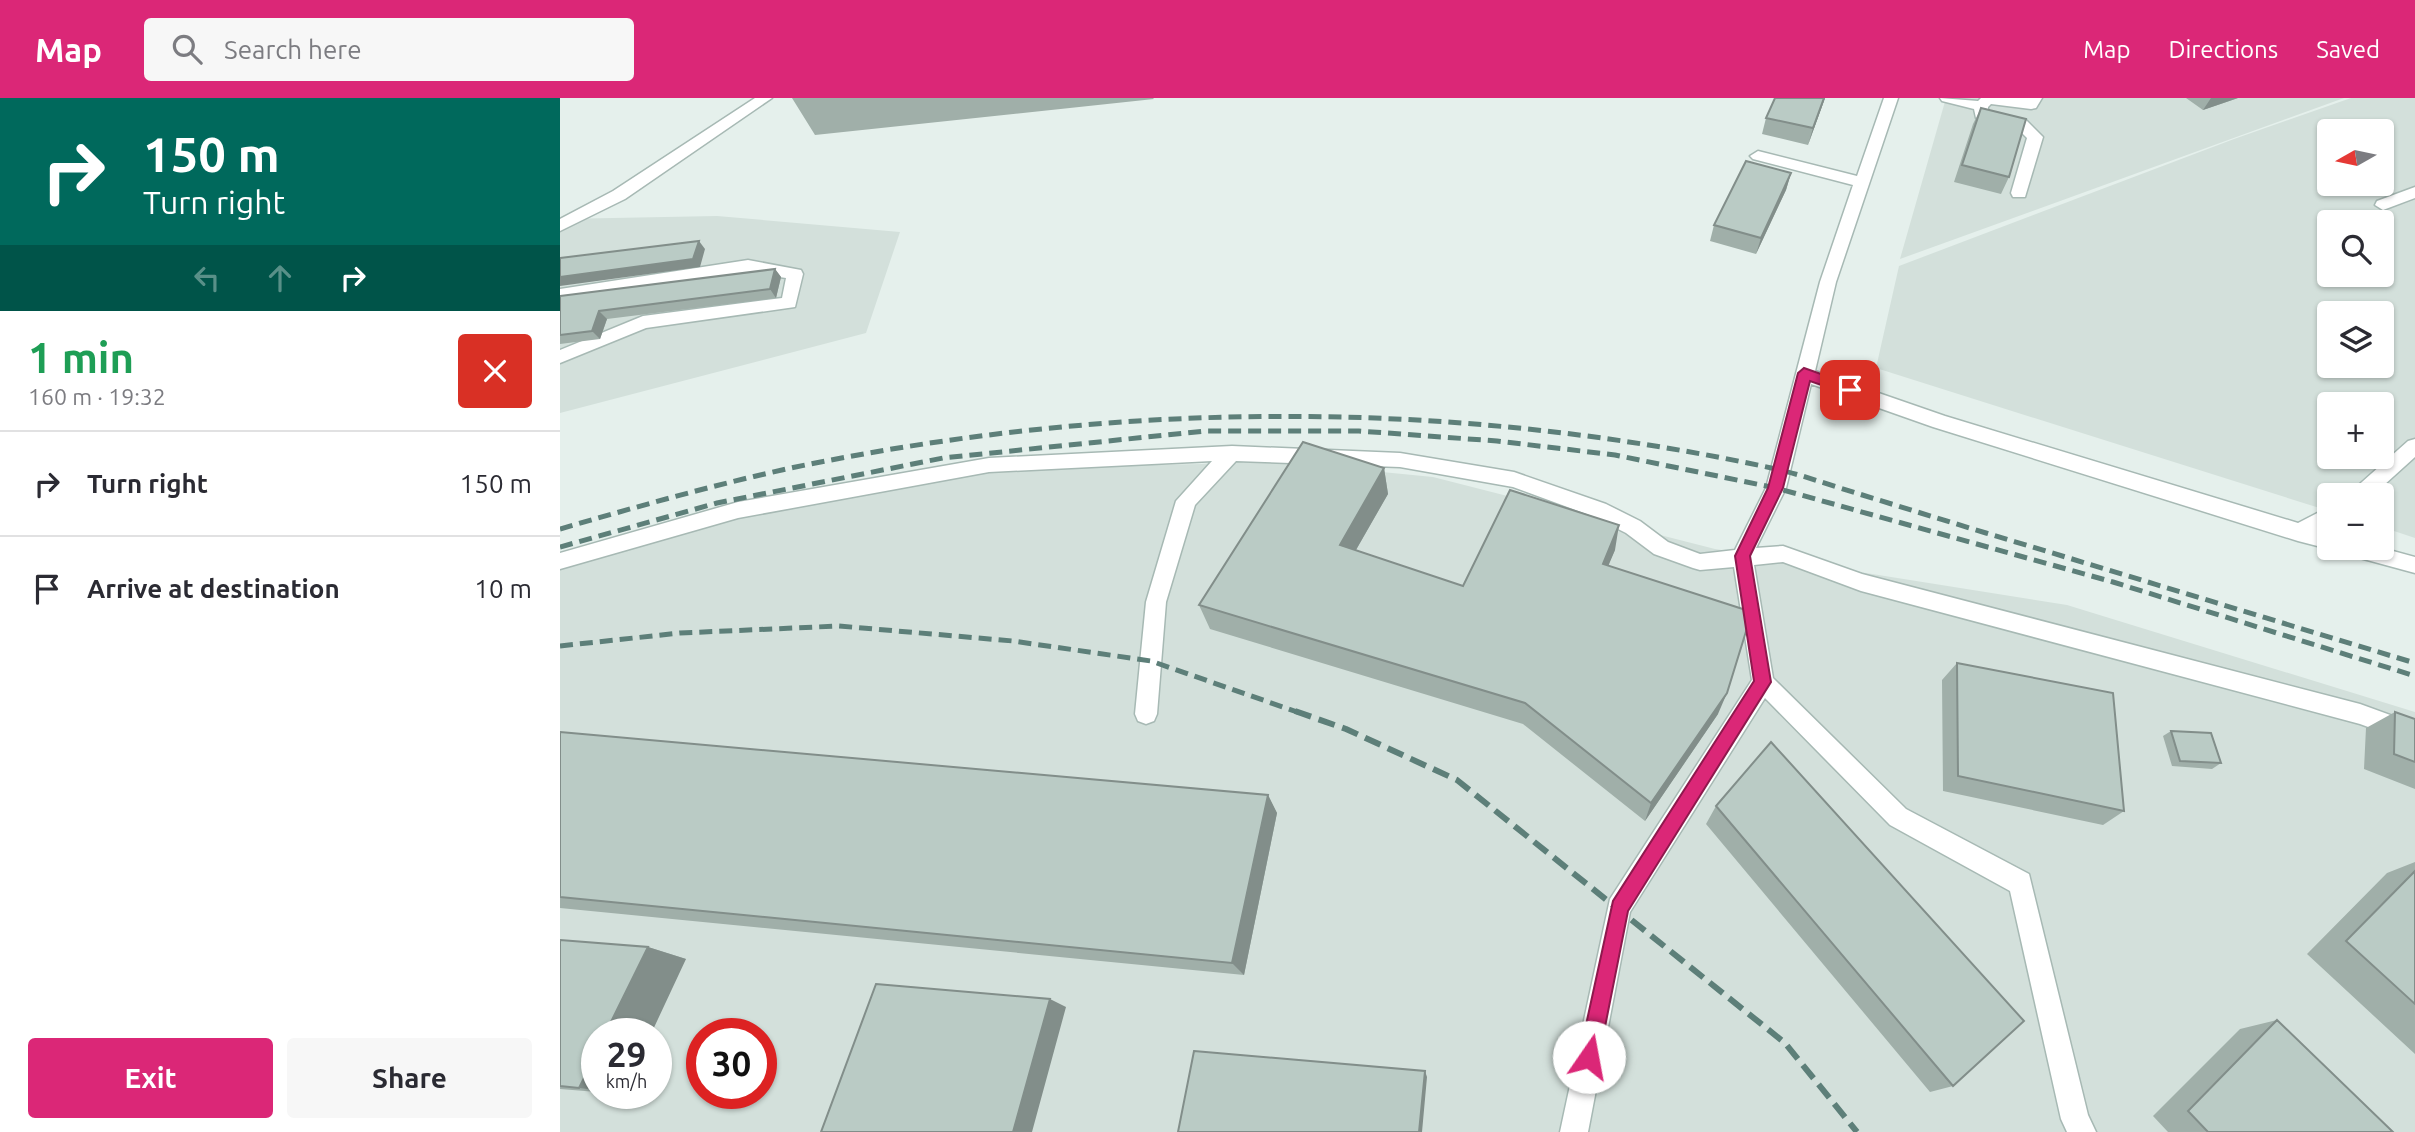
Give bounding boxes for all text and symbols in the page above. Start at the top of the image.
search box [144,18,634,81]
icon: search [168,30,206,68]
text: Map [35,31,102,68]
text: Search here [224,35,362,64]
text: Map [2083,36,2130,63]
text: Directions [2168,36,2278,63]
text: Saved [2316,36,2380,63]
north arrow [2317,119,2394,196]
map controls [2317,119,2394,560]
icon: right [28,126,119,217]
text: 150 m [143,126,280,181]
text: Turn right [143,184,285,220]
button: search [2317,210,2394,287]
icon: left [188,259,226,297]
icon: ahead [261,259,299,297]
icon: right [334,259,372,297]
button: layers [2317,301,2394,378]
text: 1 min [28,334,134,381]
button: close [458,334,532,408]
pin [1820,360,1880,420]
icon: arrive [1831,371,1869,409]
text: 160 m · 19:32 [28,384,166,409]
button: + [2317,392,2394,469]
icon: right [28,465,66,503]
text: Turn right [87,469,208,498]
text: 150 m [460,469,532,498]
button: − [2317,483,2394,560]
icon: arrive [28,570,66,608]
text: Arrive at destination [87,574,340,603]
text: 10 m [474,574,532,603]
speed limit sign: 30 [686,1018,777,1109]
position arrow [1552,1020,1626,1094]
text: 29 [607,1034,646,1074]
button: Exit [28,1038,273,1118]
button: Share [287,1038,532,1118]
text: km/h [606,1071,647,1091]

